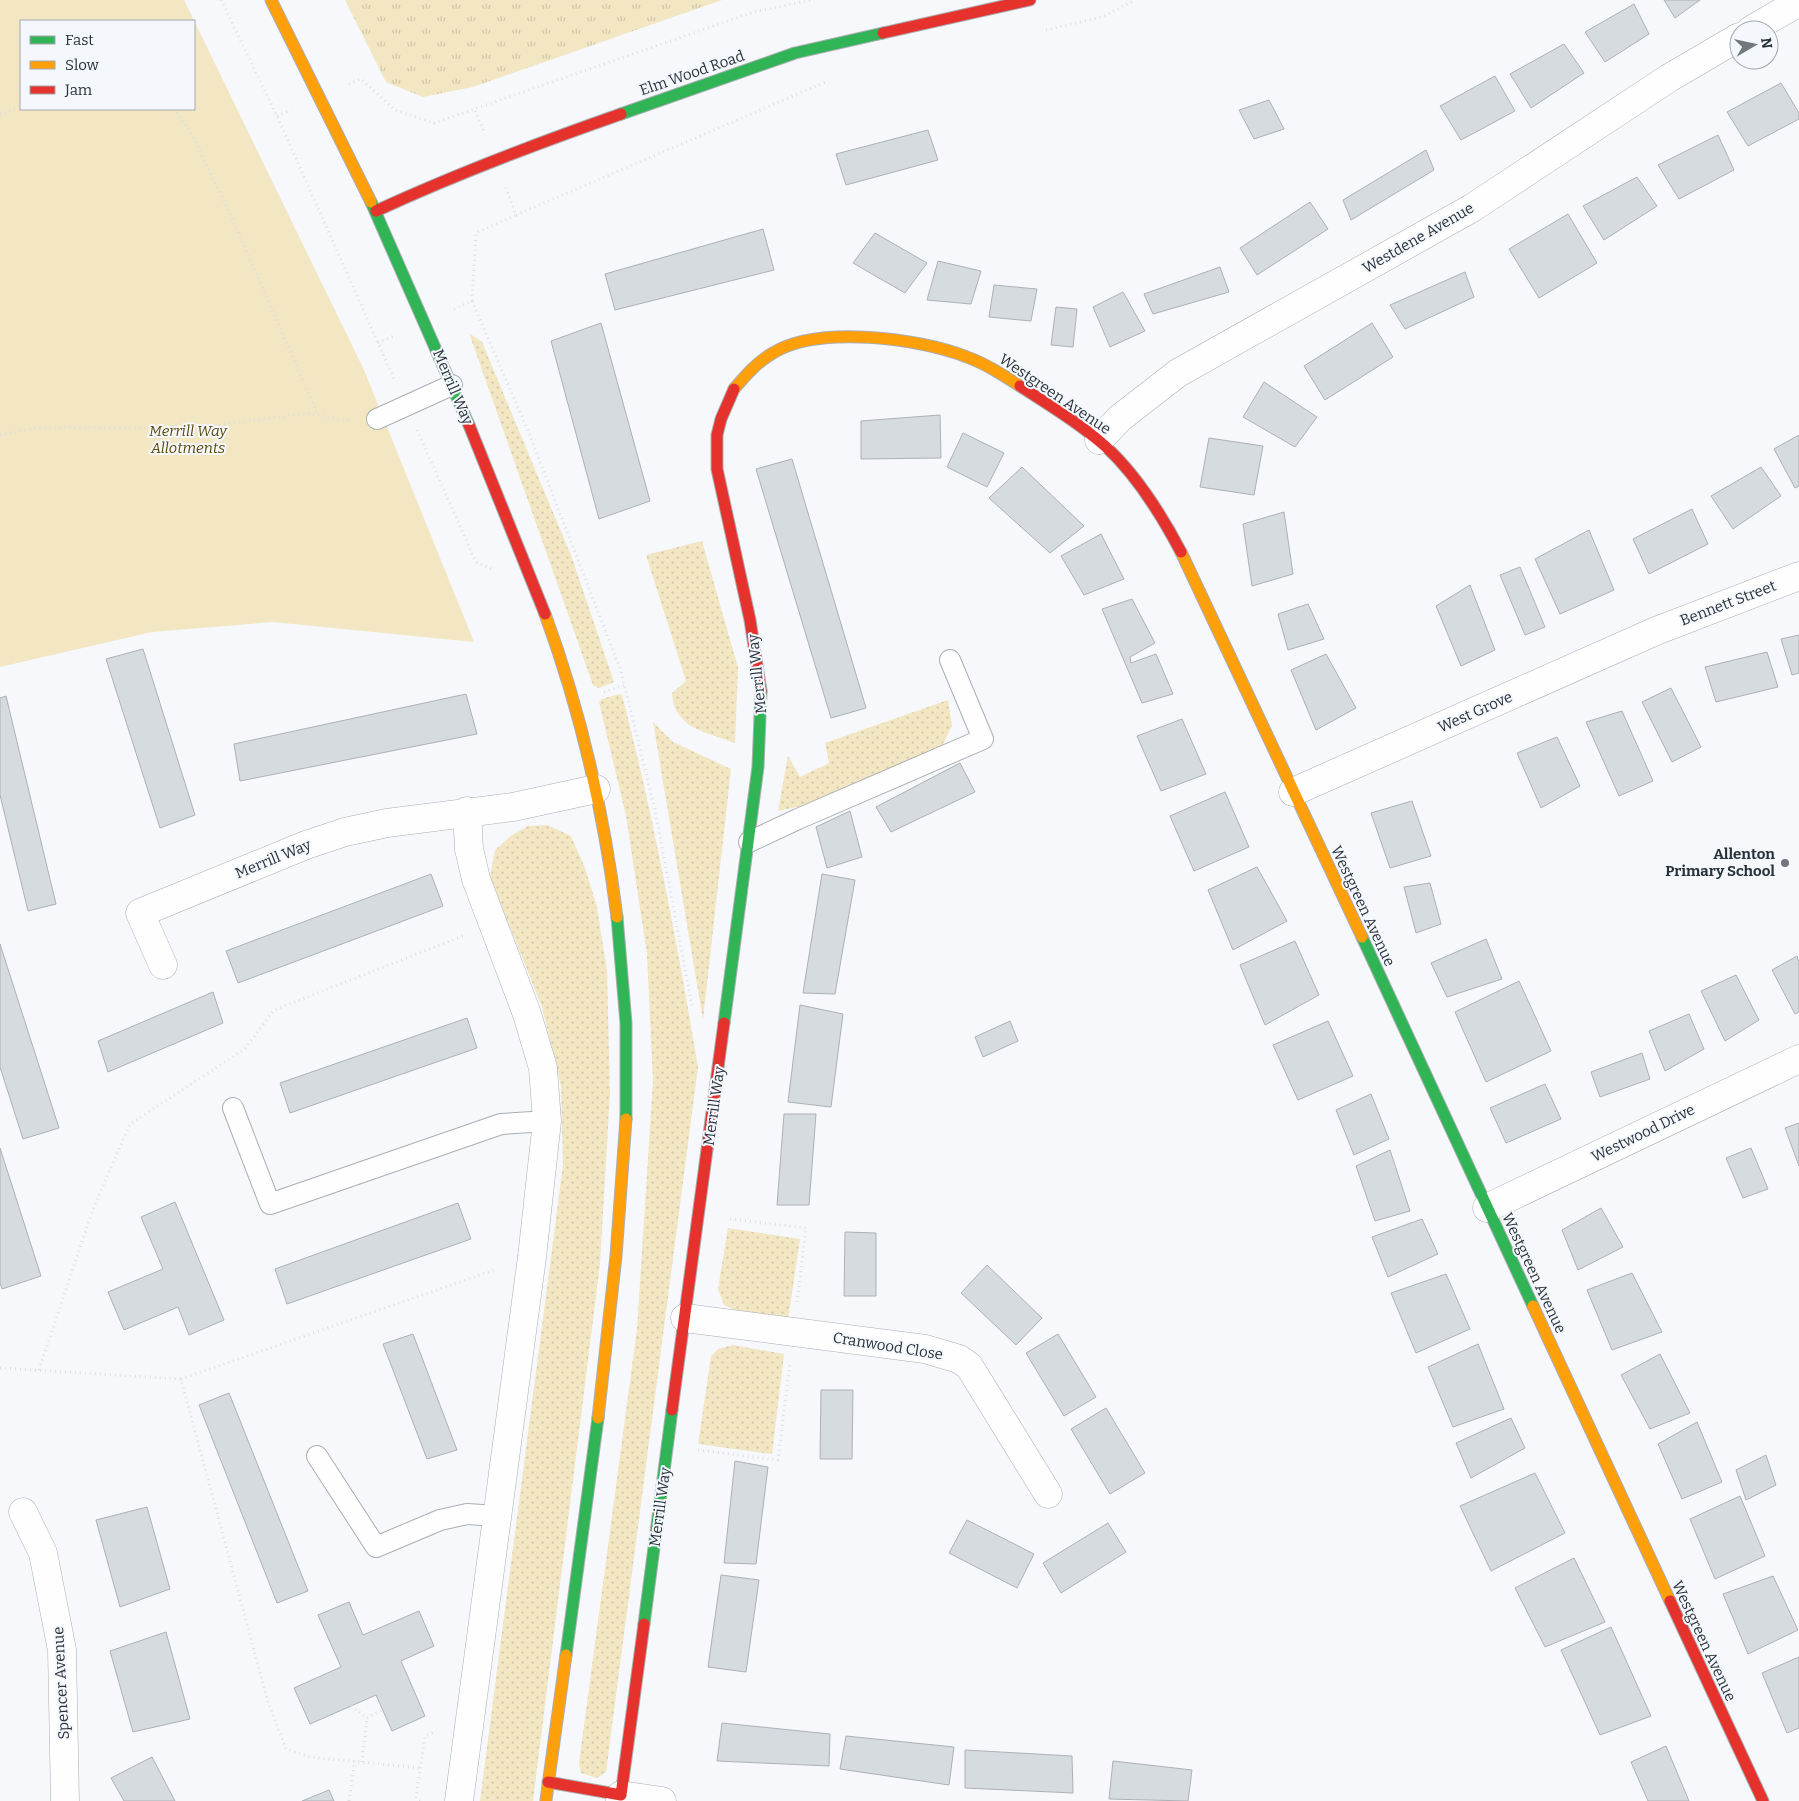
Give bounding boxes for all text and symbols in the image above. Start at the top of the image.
legend [20,20,195,110]
north arrow [1729,20,1779,70]
text: Fast [65,31,94,49]
text: N [1757,36,1776,50]
street label: Elm Wood Road [637,47,747,99]
text: Slow [65,56,100,74]
text: Jam [64,81,93,99]
street label: Westdene Avenue [1359,199,1477,277]
street label: Merrill Way [429,347,477,427]
street label: Westgreen Avenue [996,350,1114,438]
park label: Merrill Way Allotments [149,422,228,457]
street label: Bennett Street [1678,576,1779,630]
street label: Merrill Way [744,633,770,715]
street label: West Grove [1435,688,1515,736]
street label: Merrill Way [233,836,314,882]
street label: Westgreen Avenue [1327,843,1399,969]
place label: Allenton Primary School [1665,845,1775,880]
marker: Allenton Primary School [1779,857,1791,869]
street label: Merrill Way [700,1065,728,1147]
street label: Westwood Drive [1588,1100,1698,1166]
street label: Westgreen Avenue [1498,1210,1570,1336]
street label: Cranwood Close [832,1328,944,1364]
street label: Merrill Way [646,1466,674,1548]
street label: Westgreen Avenue [1668,1578,1740,1704]
street label: Spencer Avenue [49,1626,73,1740]

